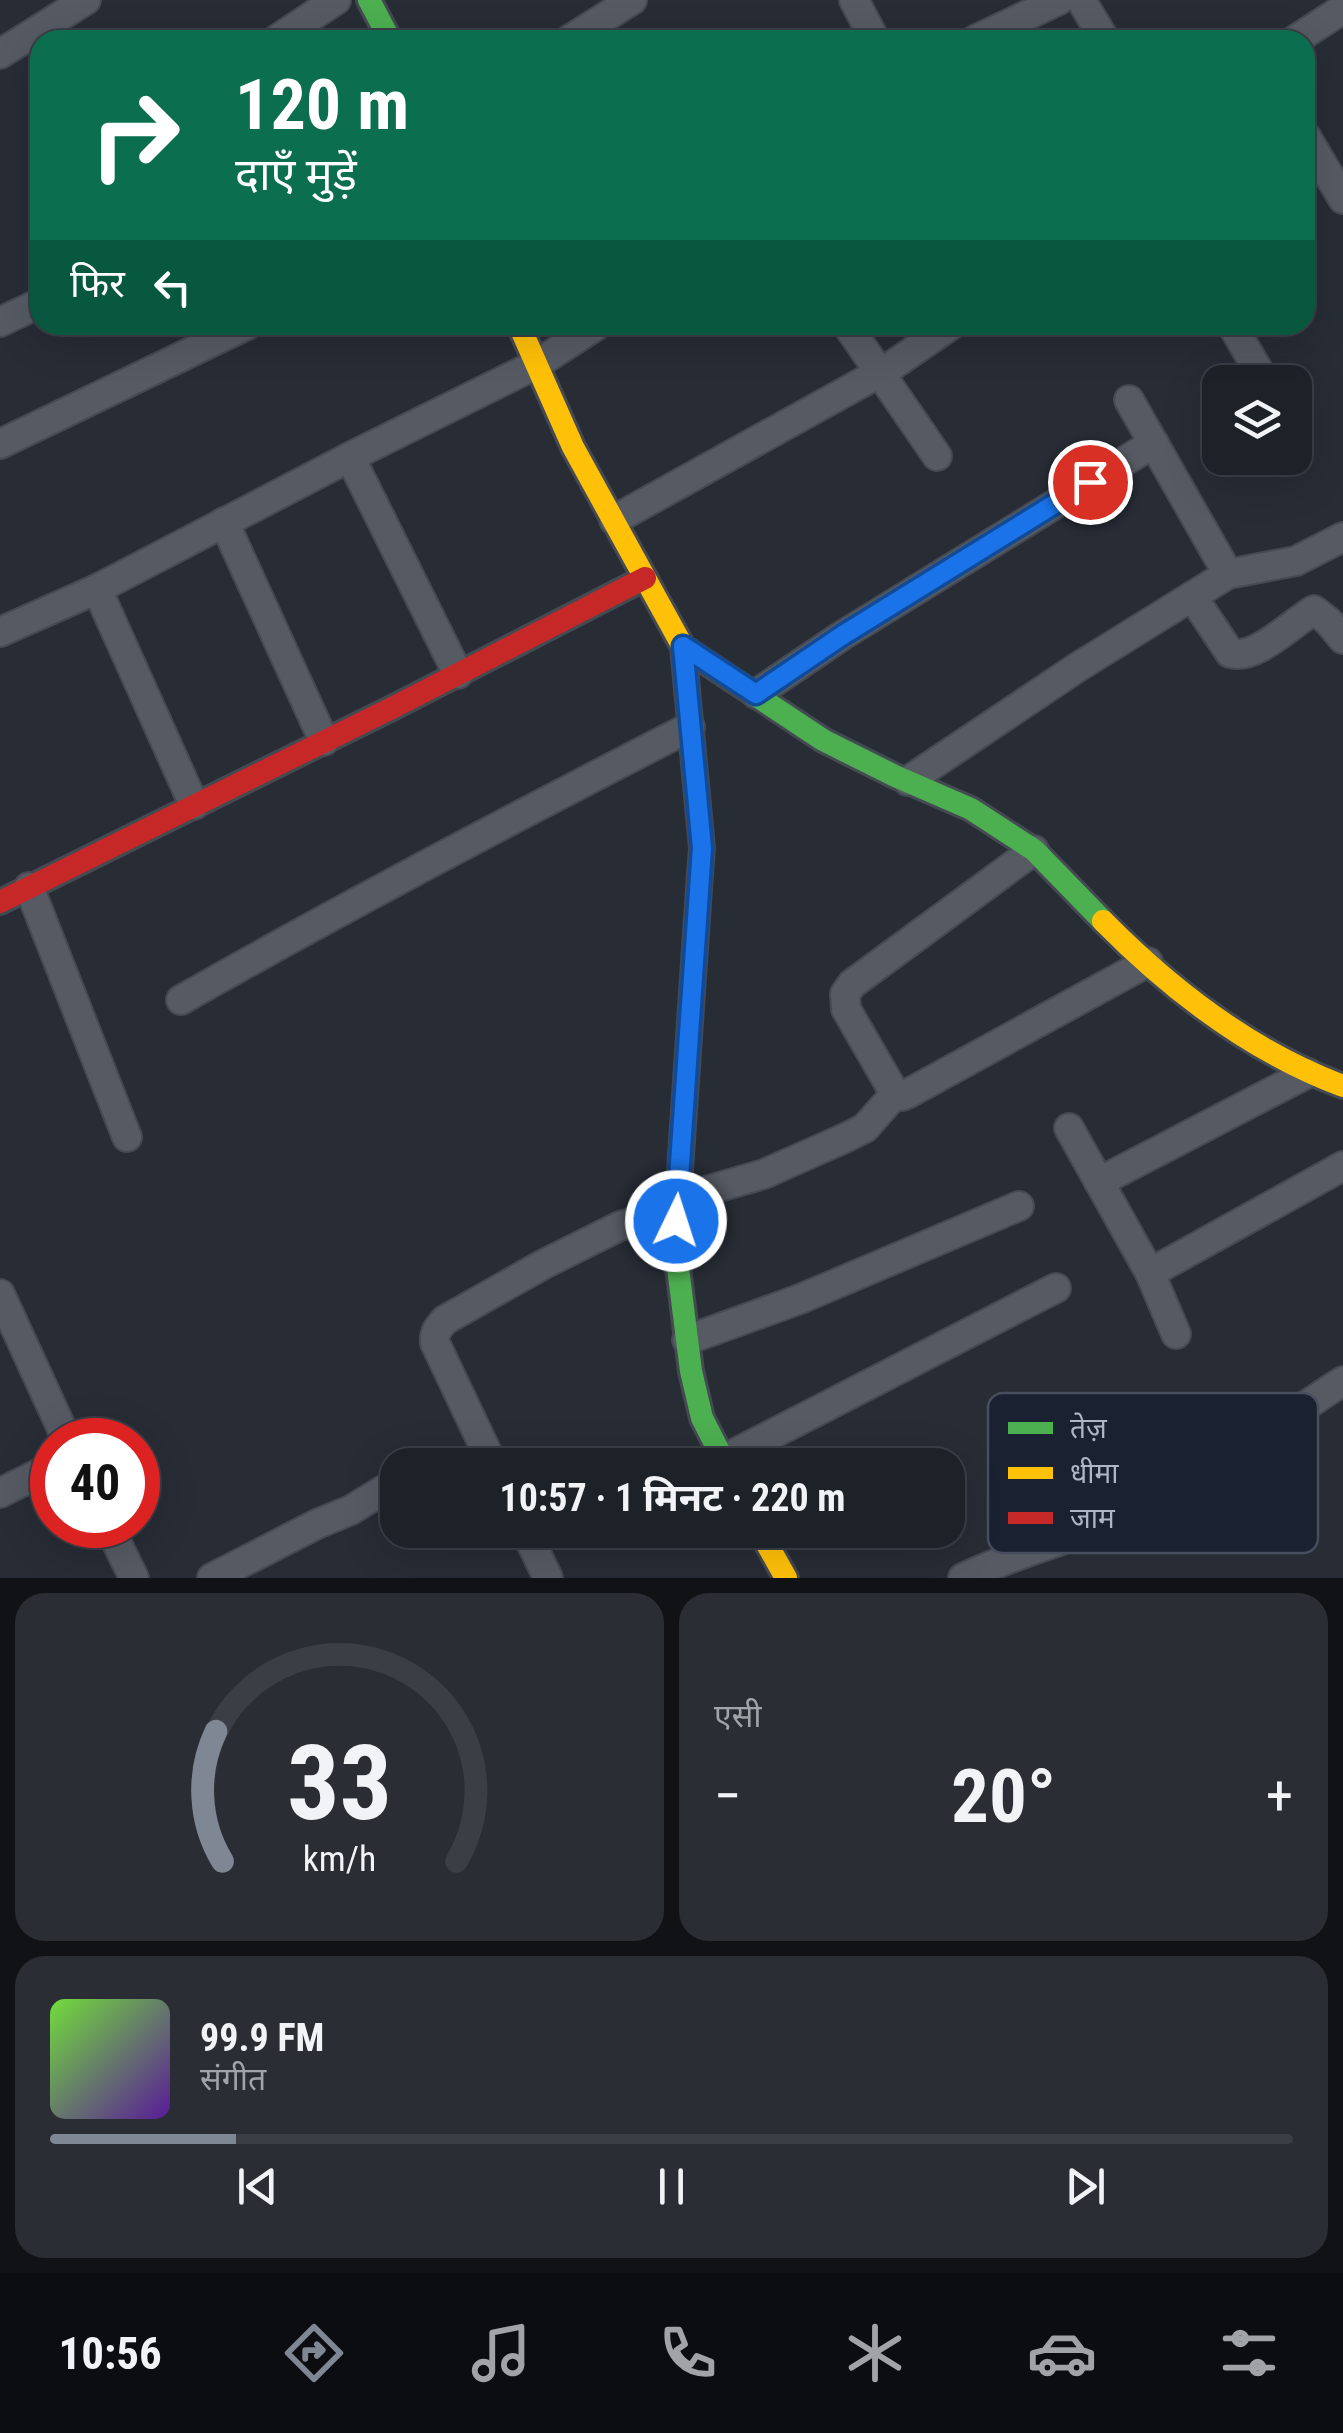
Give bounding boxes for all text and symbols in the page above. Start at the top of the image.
text: 120 m [235,64,409,146]
icon: right [70,70,200,200]
text: दाएँ मुड़ें [235,148,357,201]
icon: left [145,260,200,315]
text: फिर [70,262,125,306]
map controls [1202,365,1312,475]
button: layers [1202,365,1312,475]
pin [1048,440,1133,525]
icon: arrive [1063,455,1118,510]
position arrow [624,1169,728,1273]
legend [988,1393,1318,1553]
text: तेज़ [1070,1412,1108,1445]
speed limit sign: 40 [30,1418,160,1548]
text: धीमा [1070,1457,1119,1490]
text: 10:57 · 1 मिनट · 220 m [499,1476,846,1520]
text: जाम [1070,1502,1116,1535]
text: एसी [714,1697,762,1735]
text: 33 [287,1723,392,1844]
text: 20° [951,1752,1056,1840]
text: − [714,1764,742,1828]
text: + [1266,1764,1293,1828]
text: km/h [303,1838,376,1880]
text: 99.9 FM [200,2016,324,2060]
text: संगीत [200,2060,266,2098]
icon: previous [230,2159,285,2214]
icon: pause [644,2159,699,2214]
icon: next [1058,2159,1113,2214]
icon: directions [279,2318,349,2388]
icon: music [466,2318,536,2388]
icon: phone [653,2318,723,2388]
icon: climate [840,2318,910,2388]
icon: car [1027,2318,1097,2388]
icon: filters [1214,2318,1284,2388]
text: 10:56 [59,2327,162,2380]

